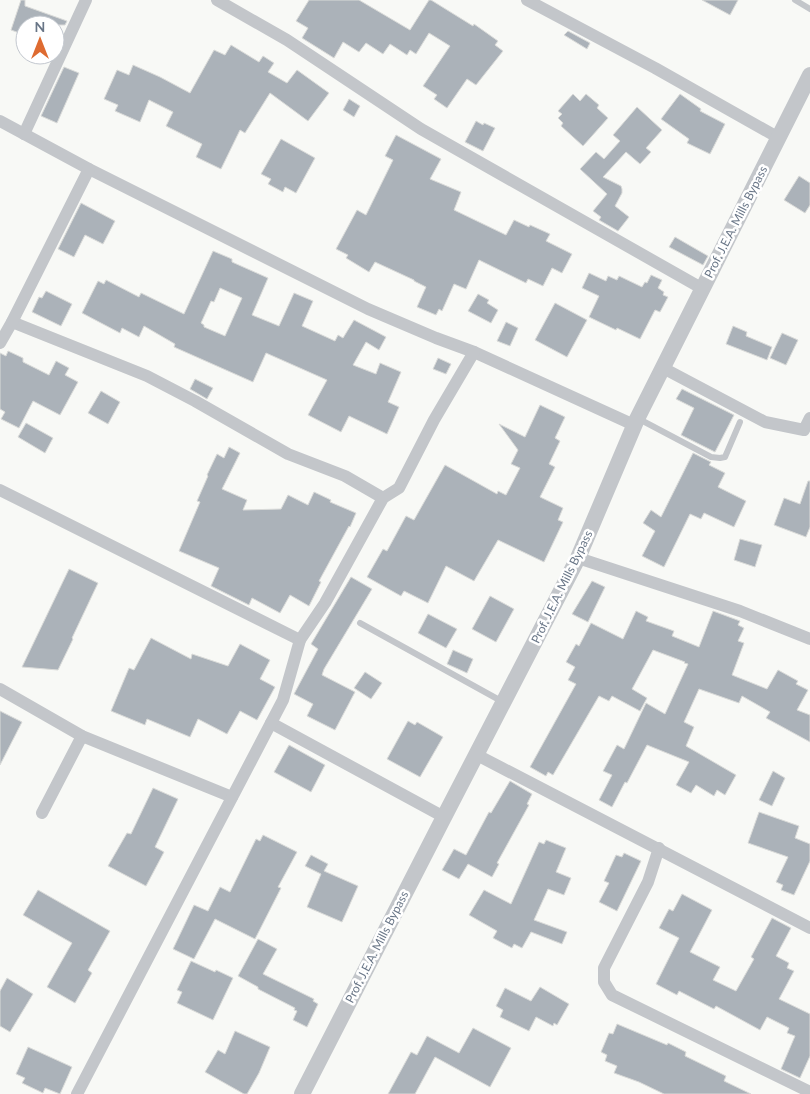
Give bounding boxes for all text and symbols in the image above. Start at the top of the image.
north arrow [15,15,65,65]
text: N [35,18,45,35]
street label: Prof. J.E.A. Mills Bypass [701,163,770,280]
street label: Prof. J.E.A. Mills Bypass [528,528,595,646]
street label: Prof. J.E.A. Mills Bypass [342,888,411,1005]

